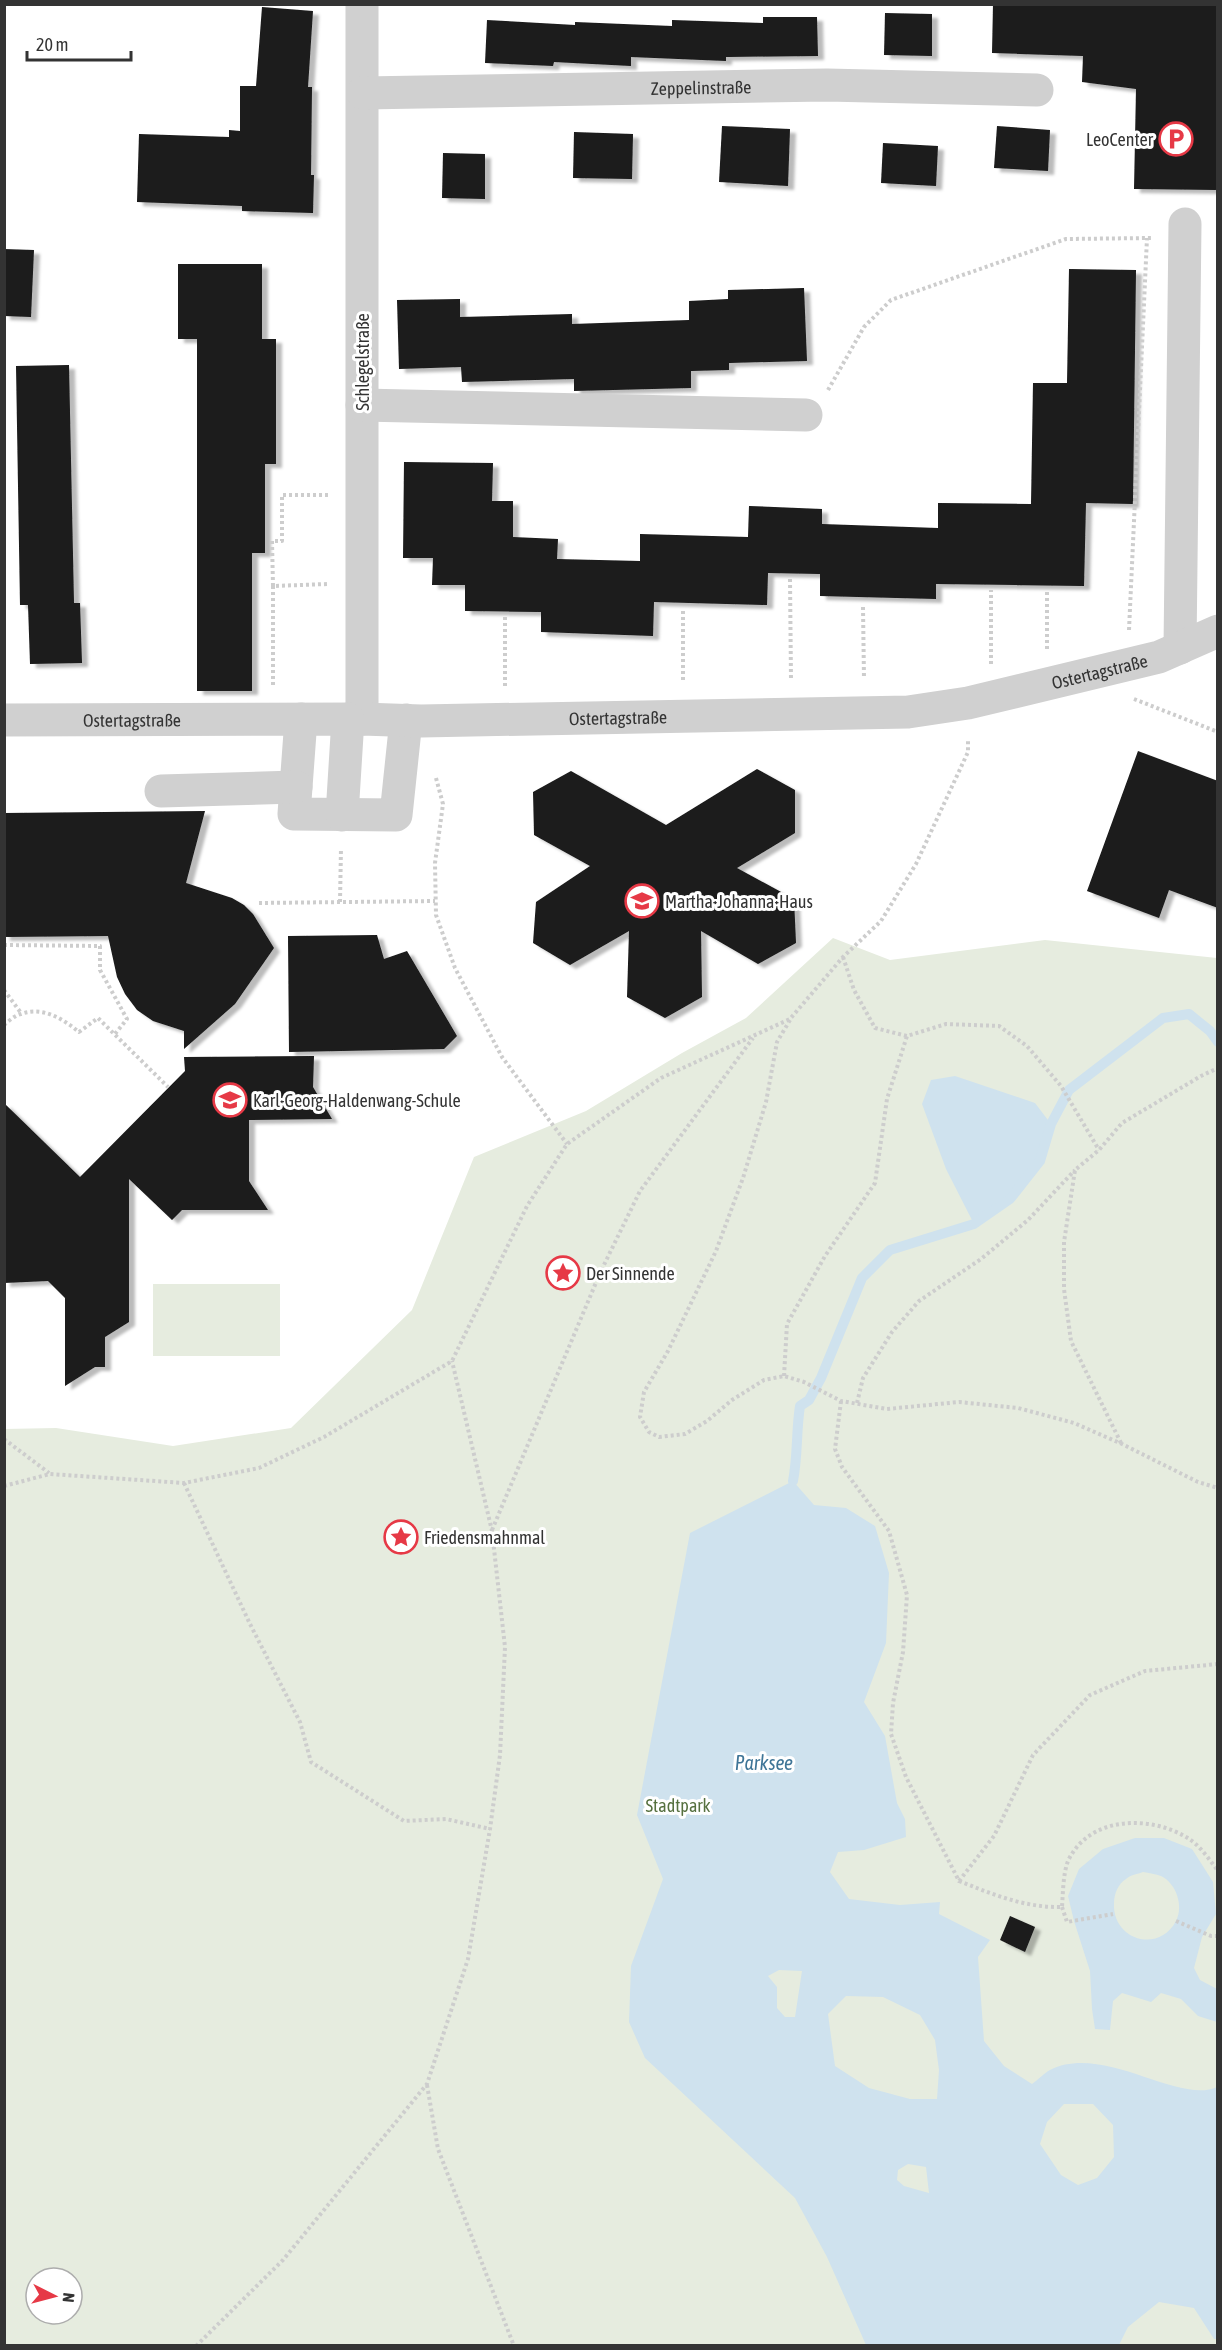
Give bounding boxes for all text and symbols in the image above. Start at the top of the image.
scale bar [27,24,130,62]
text: 20 m [36,34,68,55]
street label: Zeppelinstraße [650,76,752,99]
parking icon: LeoCenter [1158,121,1194,157]
place label: LeoCenter [1086,129,1154,150]
street label: Schlegelstraße [352,313,373,411]
street label: Ostertagstraße [1049,650,1150,693]
street label: Ostertagstraße [569,706,667,729]
street label: Ostertagstraße [83,709,181,730]
school or university icon: Martha-Johanna-Haus [624,883,660,919]
place label: Martha-Johanna-Haus [665,891,813,912]
school or university icon: Karl-Georg-Haldenwang-Schule [212,1082,248,1118]
place label: Karl-Georg-Haldenwang-Schule [253,1090,461,1111]
place icon: Der Sinnende [545,1255,581,1291]
place label: Der Sinnende [586,1263,675,1284]
place icon: Friedensmahnmal [383,1519,419,1555]
place label: Friedensmahnmal [424,1527,545,1548]
water label: Parksee [735,1751,793,1774]
park label: Stadtpark [646,1795,711,1816]
north arrow [24,2266,84,2326]
text: N [59,2292,78,2303]

